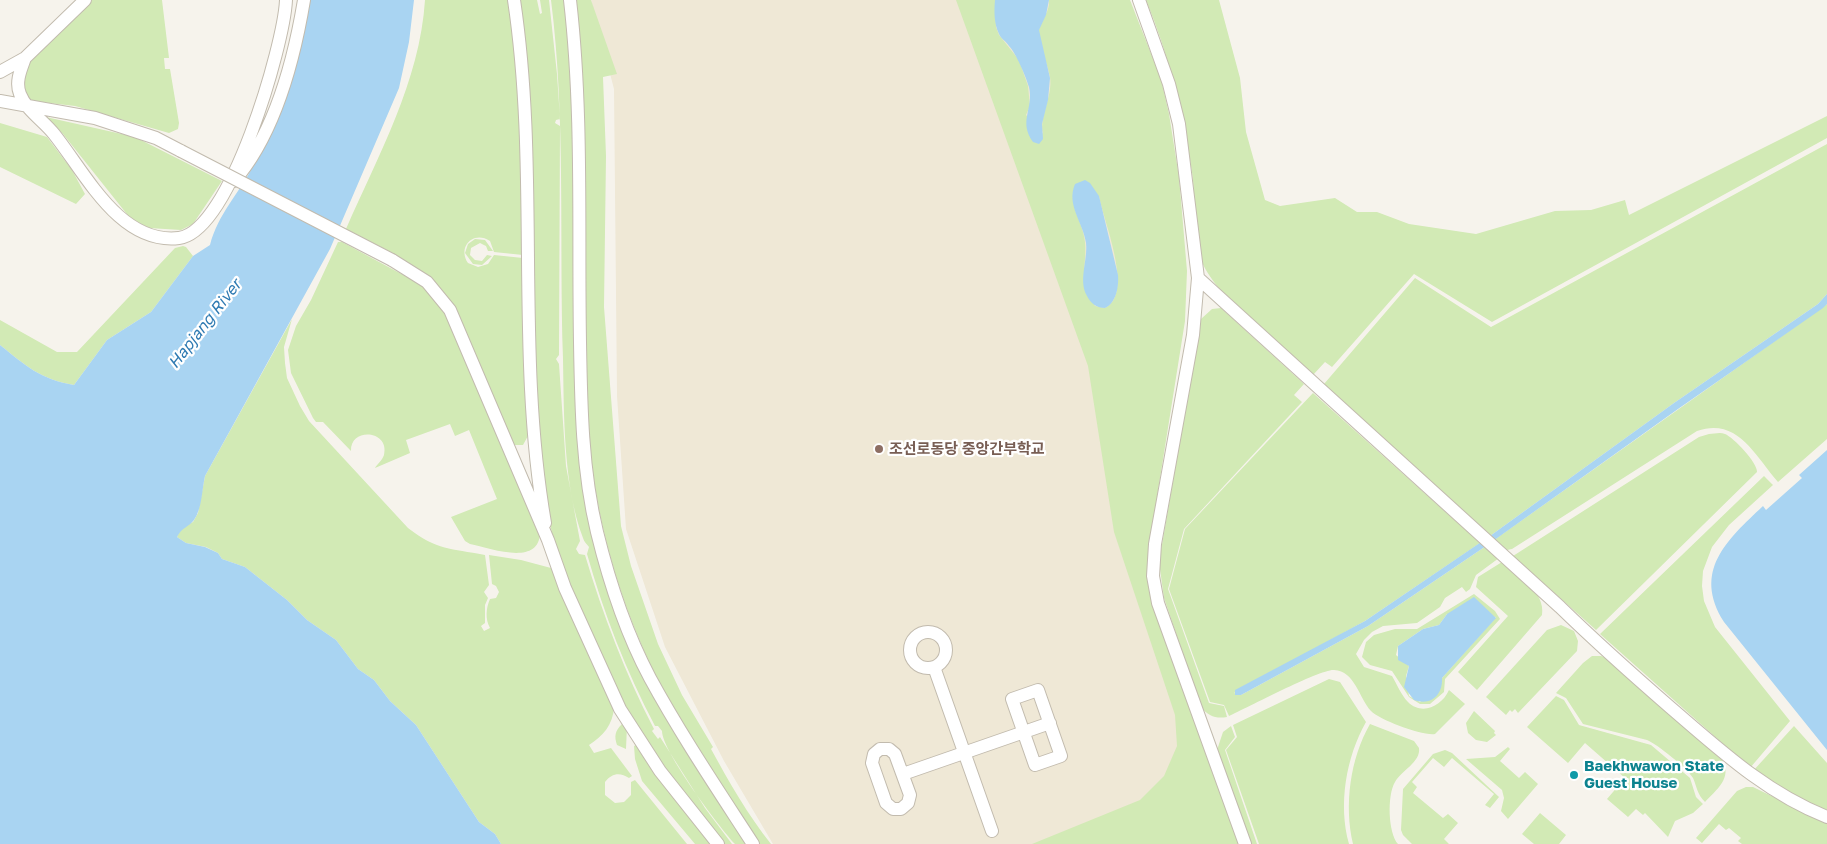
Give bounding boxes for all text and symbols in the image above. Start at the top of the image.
water label: Hapjang River [164,276,246,372]
place label: 조선로동당 중앙간부학교 [889,440,1045,458]
marker: 조선로동당 중앙간부학교 [873,443,885,455]
place label: Baekhwawon State Guest House [1584,757,1724,792]
marker: Baekhwawon State Guest House [1568,769,1580,781]

